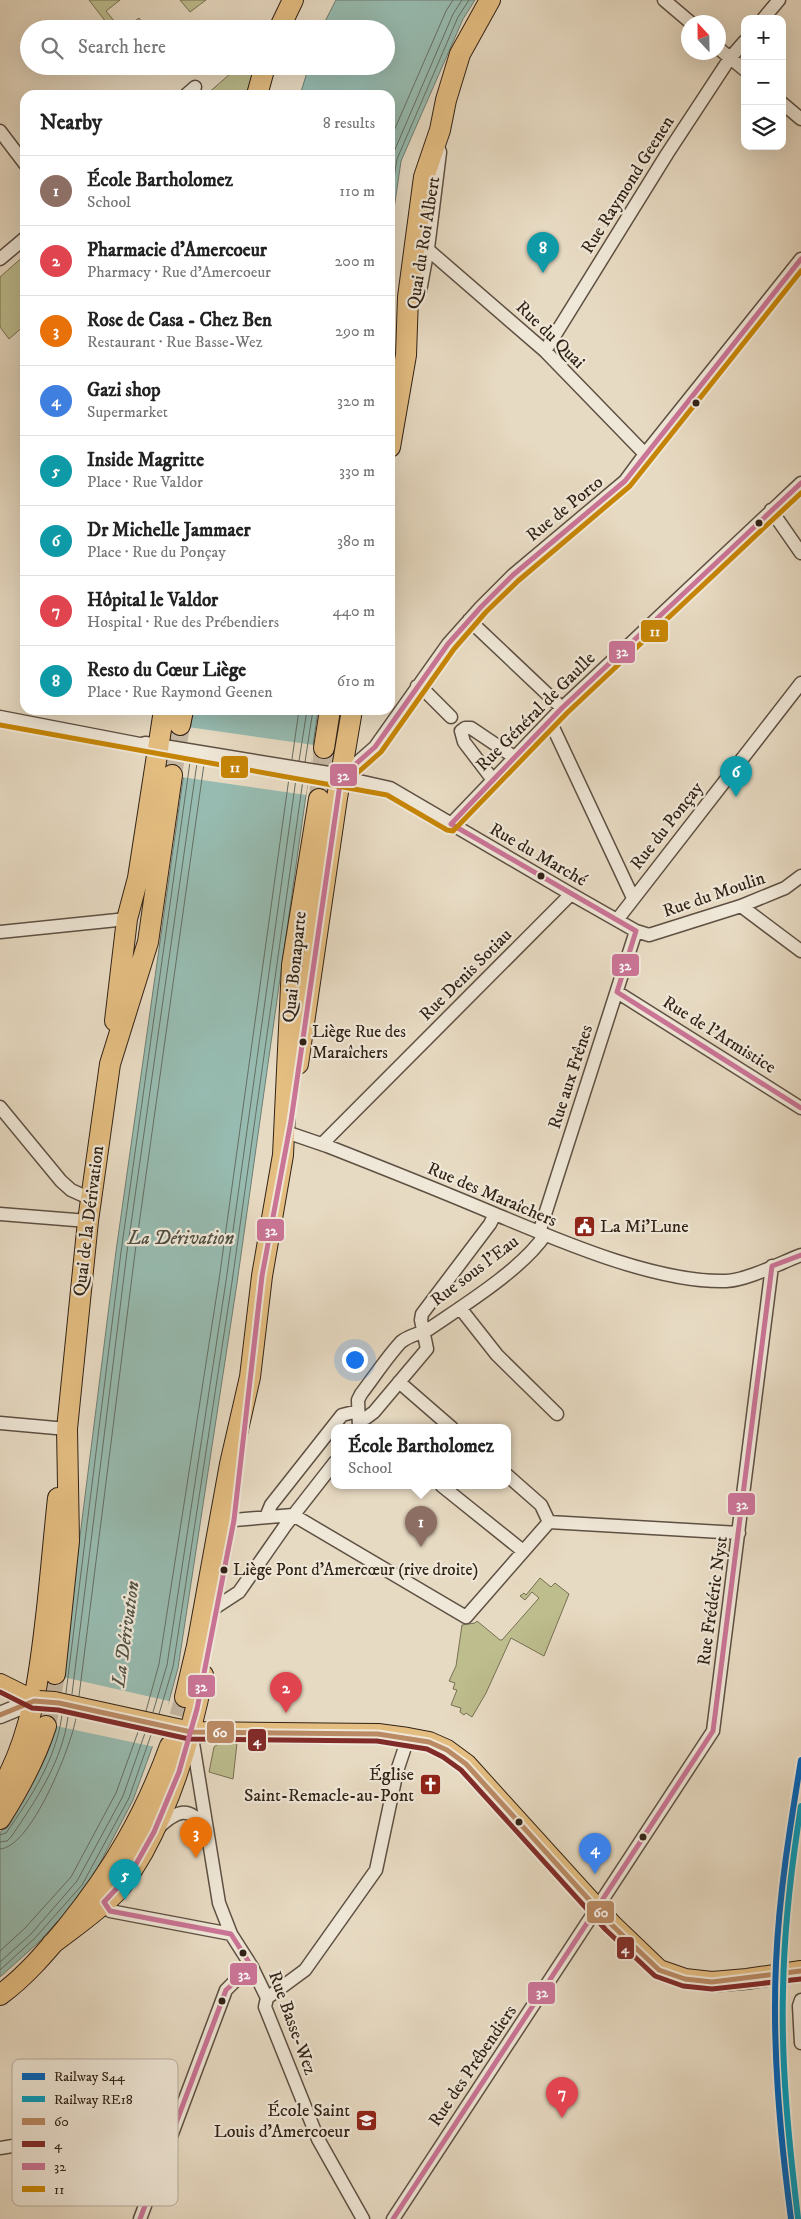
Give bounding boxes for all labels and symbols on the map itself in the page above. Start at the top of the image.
north arrow [681,15,726,60]
street label: Rue Raymond Geenen [577,112,680,258]
street label: Quai du Roi Albert [403,175,445,311]
pin: 8 [527,232,559,273]
street label: Rue du Quai [511,297,589,373]
unlabelled marker [691,398,701,408]
street label: Rue de Porto [522,471,608,547]
unlabelled marker [754,518,764,528]
line badge: 11 [640,619,669,643]
text: 11 [650,623,660,641]
line badge: 32 [608,640,636,664]
text: 32 [616,643,629,661]
street label: Rue Général de Gaulle [472,648,600,776]
line badge: 11 [220,755,249,779]
pin: 6 [720,756,752,797]
text: 11 [230,759,240,777]
line badge: 32 [329,763,358,787]
text: 32 [337,767,350,785]
street label: Rue du Ponçay [626,777,708,874]
street label: Rue du Marché [485,818,591,892]
street label: Rue du Moulin [660,867,769,923]
unlabelled marker [536,871,546,881]
street label: Quai Bonaparte [278,910,312,1024]
street label: Rue Denis Sotiau [415,924,517,1026]
line badge: 32 [611,953,640,977]
text: 32 [619,957,632,975]
street label: Rue de l'Armistice [658,991,780,1079]
place label: Liège Rue des Maraîchers [312,1021,406,1064]
street label: Rue aux Frênes [544,1022,598,1132]
marker: Liège Rue des Maraîchers [298,1037,308,1047]
street label: Quai de la Dérivation [69,1144,109,1298]
street label: Rue des Maraîchers [424,1158,560,1232]
public building icon: La Mi'Lune [572,1215,596,1239]
place label: La Mi'Lune [600,1216,689,1238]
line badge: 32 [256,1218,285,1242]
text: 32 [265,1222,278,1240]
water label: La Dérivation [127,1227,235,1250]
street label: Rue sous l'Eau [427,1231,524,1311]
your location [342,1347,368,1373]
line badge: 32 [727,1492,756,1516]
text: 32 [736,1496,749,1514]
pin: 1 [405,1506,437,1547]
street label: Rue Frédéric Nyst [693,1535,733,1667]
place label: Liège Pont d'Amercœur (rive droite) [233,1559,478,1581]
marker: Liège Pont d'Amercœur (rive droite) [219,1565,229,1575]
water label: La Dérivation [107,1579,145,1689]
pin: 2 [270,1672,302,1713]
line badge: 32 [187,1674,216,1698]
text: 32 [195,1678,208,1696]
line badge: 60 [206,1720,235,1744]
text: 60 [213,1724,228,1742]
line badge: 4 [247,1728,267,1752]
text: 4 [252,1732,262,1750]
place label: Église Saint-Remacle-au-Pont [244,1764,414,1807]
church icon: Église Saint-Remacle-au-Pont [418,1773,442,1797]
pin: 3 [180,1817,212,1858]
unlabelled marker [514,1817,524,1827]
unlabelled marker [638,1832,648,1842]
pin: 4 [579,1833,611,1874]
pin: 5 [109,1859,141,1900]
line badge: 60 [586,1900,615,1924]
text: 60 [594,1904,609,1922]
line badge: 4 [616,1936,635,1960]
text: 4 [620,1940,630,1958]
unlabelled marker [238,1948,248,1958]
line badge: 32 [229,1962,258,1986]
text: 32 [238,1966,251,1984]
street label: Rue Basse-Wez [263,1968,321,2078]
line badge: 32 [527,1981,556,2005]
text: 32 [536,1984,549,2002]
unlabelled marker [217,1996,227,2006]
street label: Rue des Prébendiers [424,2001,522,2131]
legend [12,2059,178,2206]
text: Railway S44 [54,2068,126,2086]
pin: 7 [546,2077,578,2118]
text: Railway RE18 [54,2091,133,2109]
place label: École Saint Louis d'Amercoeur [214,2100,350,2143]
school or university icon: École Saint Louis d'Amercoeur [354,2109,378,2133]
text: 60 [54,2113,69,2131]
text: 4 [54,2136,63,2154]
text: 32 [54,2158,66,2176]
text: 11 [54,2181,64,2199]

